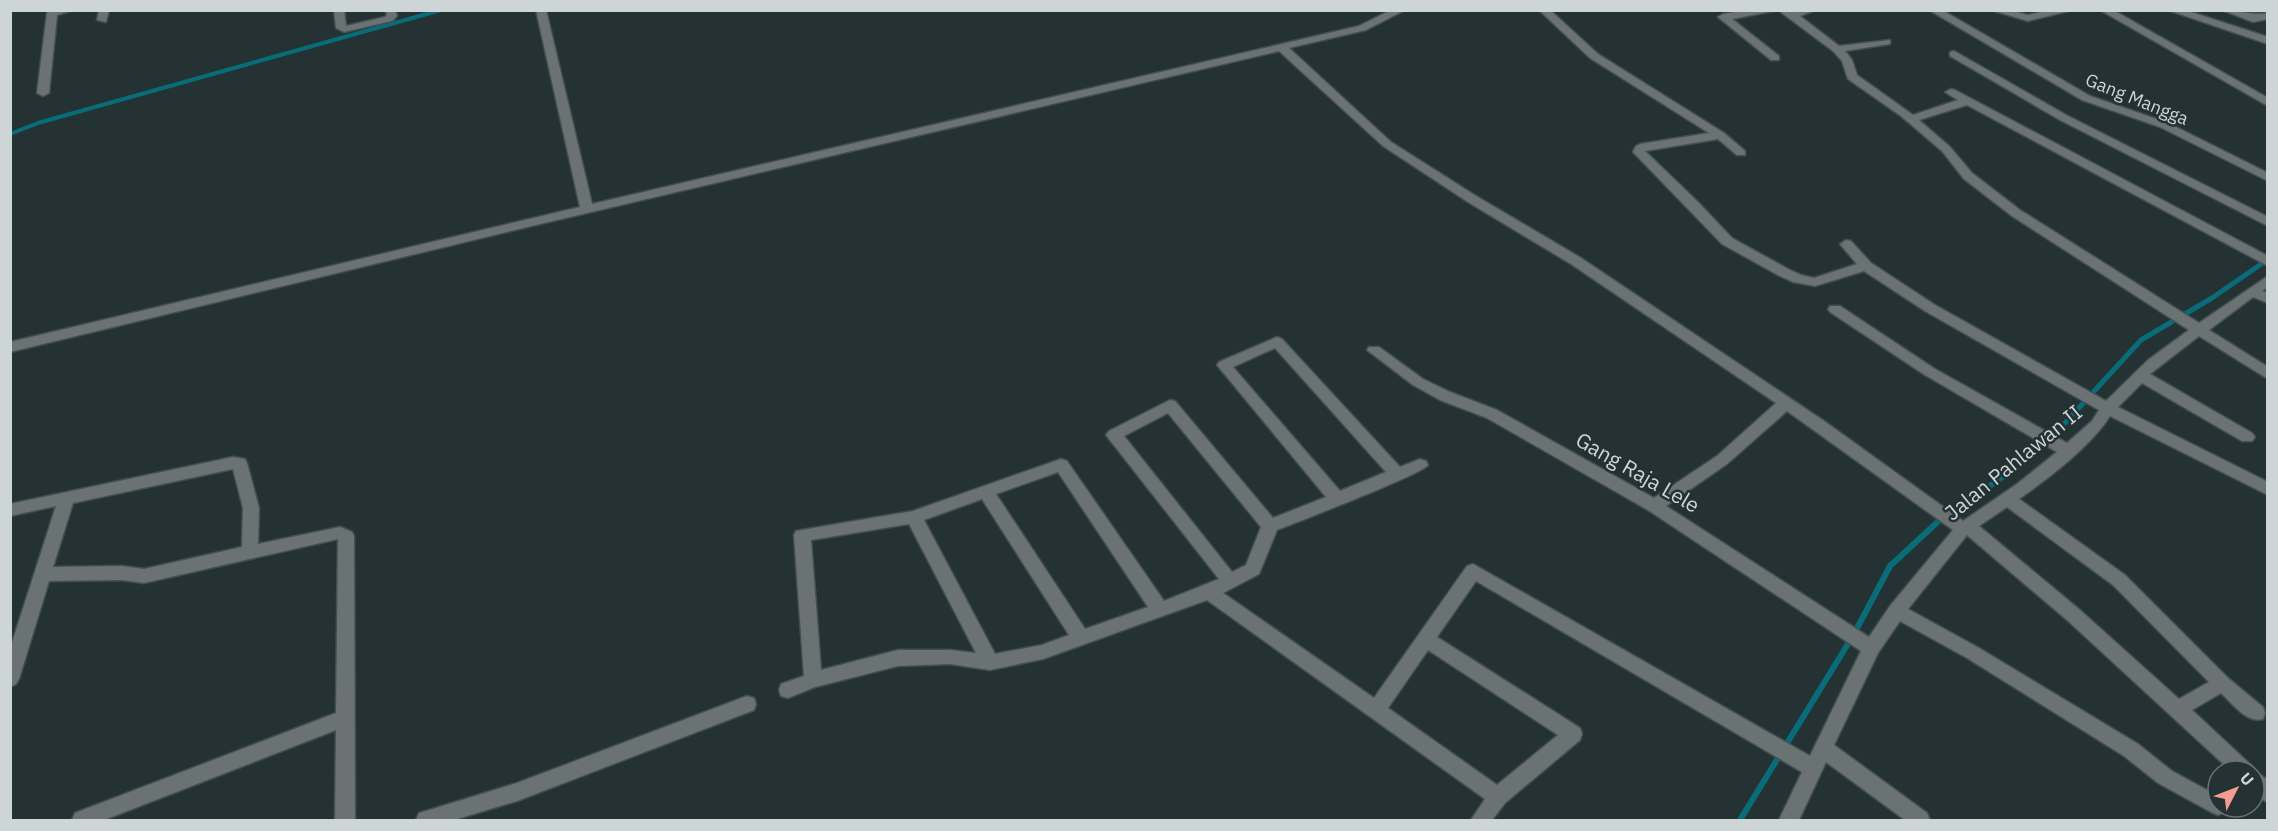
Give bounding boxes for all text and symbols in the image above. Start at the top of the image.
street label: Gang Mangga [2082,68,2192,130]
street label: Jalan Pahlawan II [1938,398,2088,526]
street label: Gang Raja Lele [1571,425,1705,519]
north arrow [2206,759,2266,819]
text: U [2236,768,2258,790]

